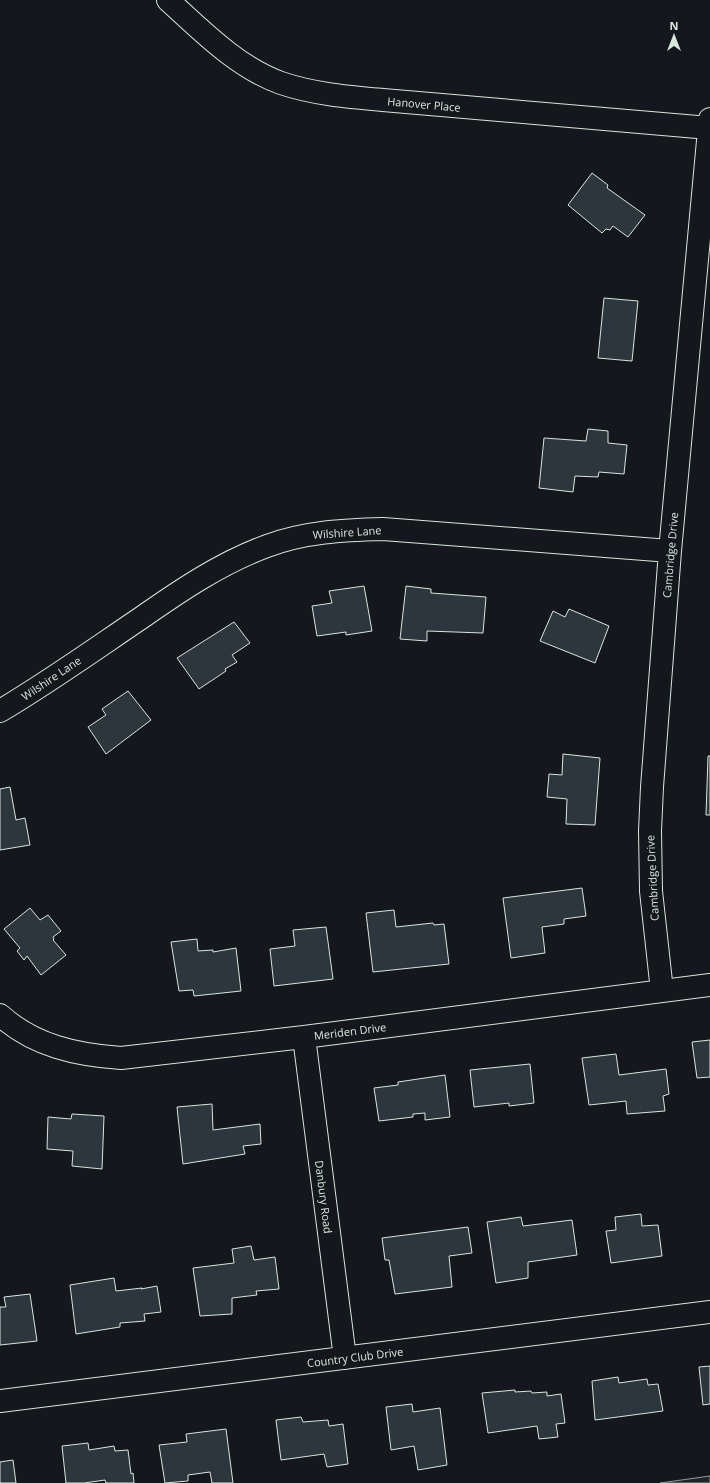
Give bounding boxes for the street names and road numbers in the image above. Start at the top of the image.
street label: Hanover Place [387,93,461,115]
street label: Cambridge Drive [659,512,681,598]
street label: Wilshire Lane [312,522,382,542]
street label: Wilshire Lane [18,653,84,703]
street label: Cambridge Drive [642,835,662,921]
street label: Meriden Drive [313,1019,387,1043]
street label: Danbury Road [312,1160,336,1234]
street label: Country Club Drive [306,1344,404,1370]

